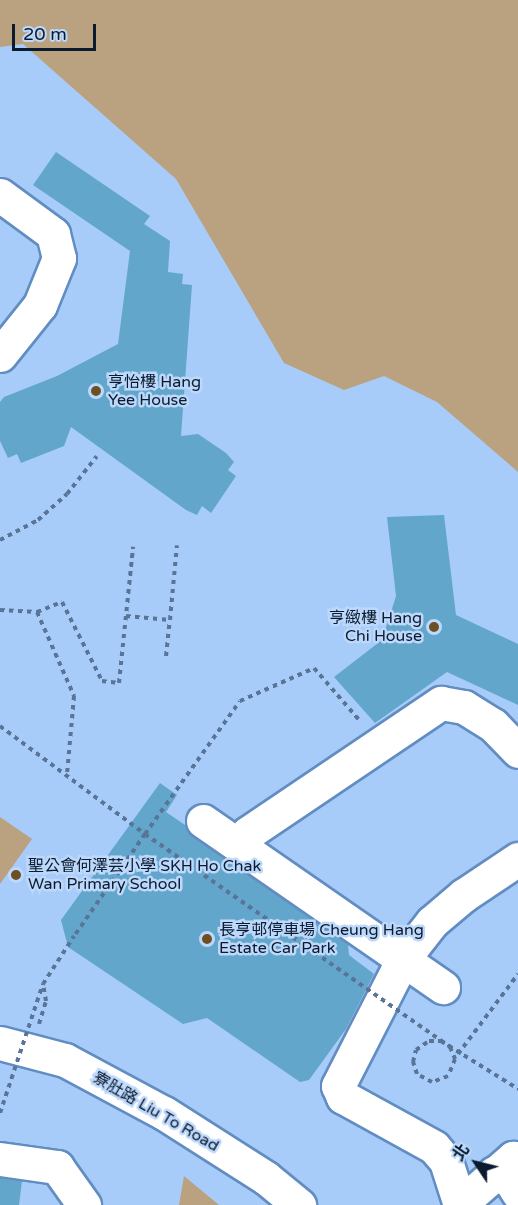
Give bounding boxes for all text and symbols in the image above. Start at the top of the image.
scale bar [15,12,99,50]
text: 20 m [23,23,67,45]
place label: 亨怡樓 Hang Yee House [108,372,201,410]
marker: 亨怡樓 Hang Yee House [89,384,103,398]
place label: 亨緻樓 Hang Chi House [329,608,422,646]
marker: 亨緻樓 Hang Chi House [427,620,441,634]
place label: 聖公會何澤芸小學 SKH Ho Chak Wan Primary School [28,856,261,894]
marker: 聖公會何澤芸小學 SKH Ho Chak Wan Primary School [9,868,23,882]
place label: 長亨邨停車場 Cheung Hang Estate Car Park [219,920,424,958]
marker: 長亨邨停車場 Cheung Hang Estate Car Park [200,932,214,946]
street label: 寮肚路 Liu To Road [90,1068,222,1156]
north arrow [446,1133,506,1193]
text: 北 [448,1140,474,1165]

